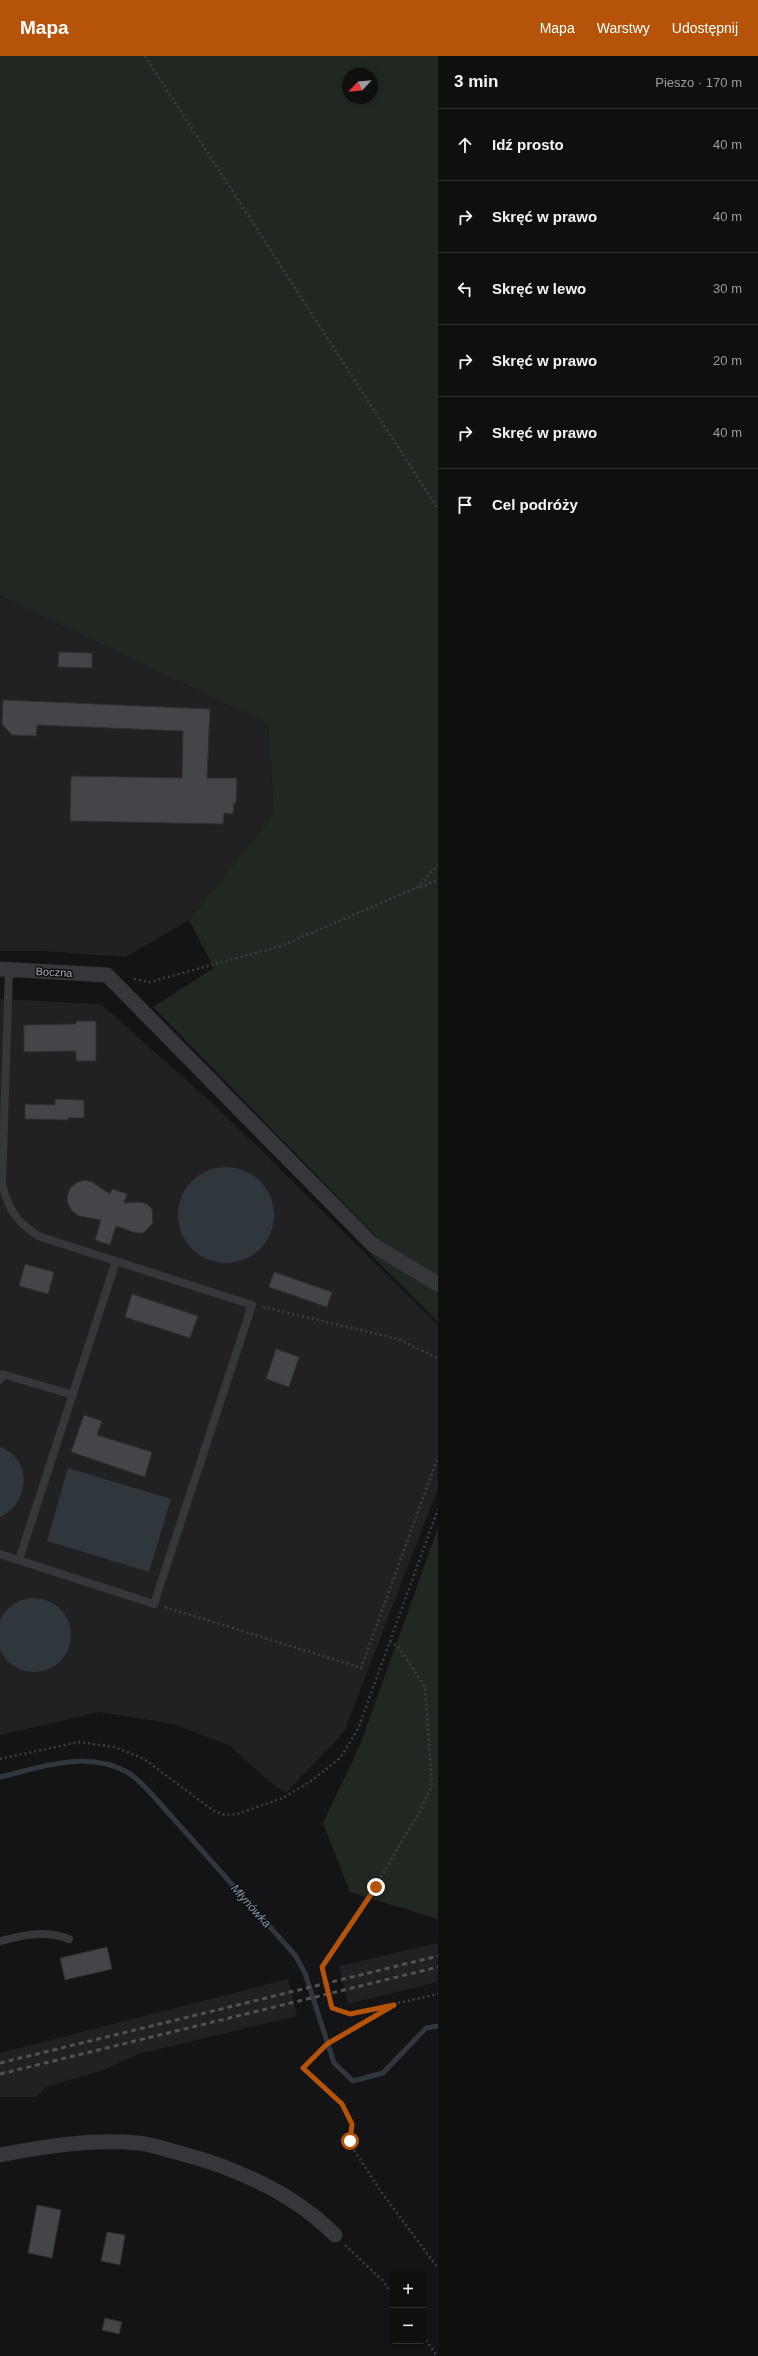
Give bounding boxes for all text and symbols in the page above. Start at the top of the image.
text: Mapa [20,17,69,38]
text: Mapa [540,20,575,36]
text: Warstwy [597,20,650,36]
text: Udostępnij [672,20,738,36]
north arrow [342,68,378,104]
text: 3 min [454,72,498,91]
text: Pieszo · 170 m [655,75,742,90]
icon: ahead [454,134,476,156]
text: Idź prosto [492,136,564,153]
text: 40 m [713,137,742,152]
icon: right [454,206,476,228]
text: Skręć w prawo [492,208,597,225]
text: 40 m [713,209,742,224]
icon: left [454,278,476,300]
text: Skręć w lewo [492,280,586,297]
text: 30 m [713,281,742,296]
icon: right [454,350,476,372]
text: Skręć w prawo [492,352,597,369]
text: 20 m [713,353,742,368]
icon: right [454,422,476,444]
text: Skręć w prawo [492,424,597,441]
text: 40 m [713,425,742,440]
icon: arrive [454,494,476,516]
text: Cel podróży [492,496,578,513]
street label: Boczna [35,965,74,979]
route end [367,1878,385,1896]
water label: Młynówka [228,1881,274,1931]
route start [341,2132,359,2150]
map controls [390,2272,426,2344]
button: + [390,2272,426,2308]
button: − [390,2308,426,2344]

